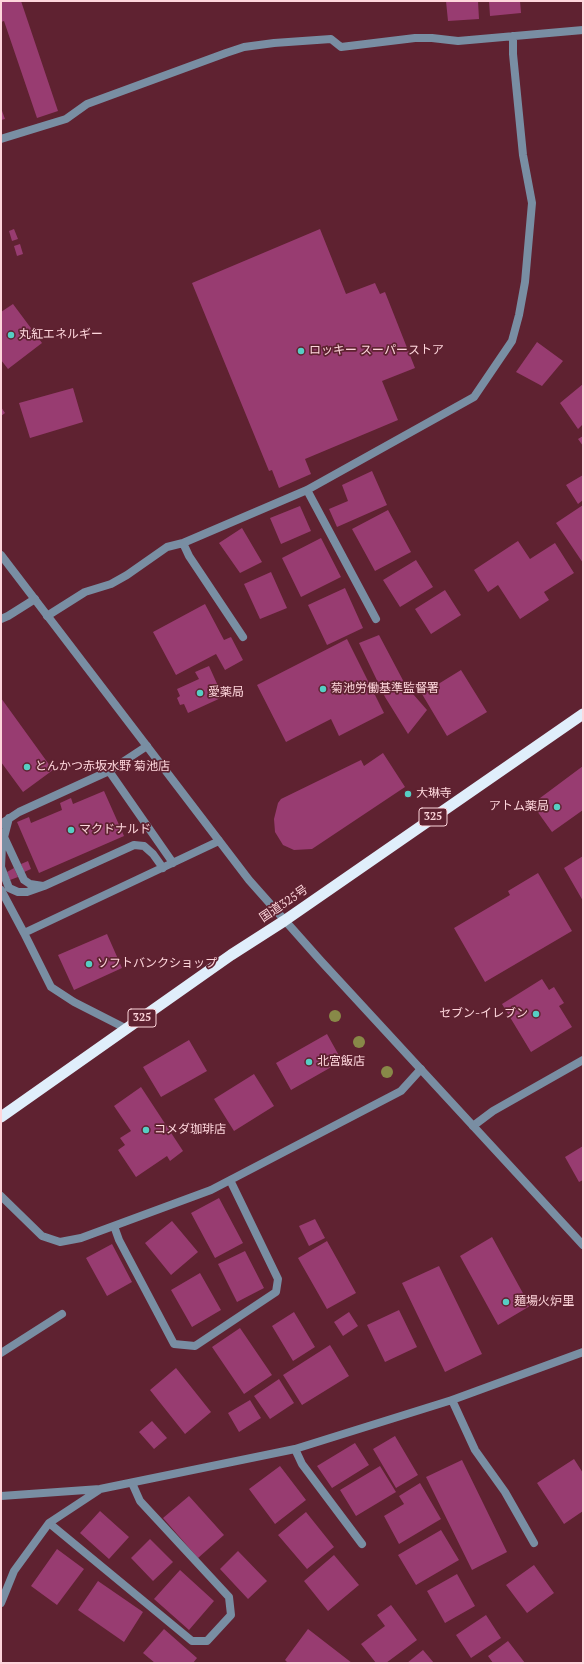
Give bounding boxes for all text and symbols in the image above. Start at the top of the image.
place label: 丸紅エネルギー [19,328,103,342]
marker: 丸紅エネルギー [6,330,16,340]
place label: ロッキー スーパーストア [309,344,444,358]
marker: ロッキー スーパーストア [296,346,306,356]
place label: 菊池労働基準監督署 [331,682,439,696]
marker: 菊池労働基準監督署 [318,684,328,694]
place label: 愛薬局 [208,686,244,700]
marker: 愛薬局 [195,688,205,698]
place label: とんかつ赤坂水野 菊池店 [35,760,170,774]
marker: とんかつ赤坂水野 菊池店 [22,762,32,772]
place label: 大琳寺 [416,787,452,801]
marker: 大琳寺 [403,789,413,799]
place label: アトム薬局 [489,800,549,814]
marker: アトム薬局 [552,802,562,812]
road number: 325 [419,808,447,826]
place label: マクドナルド [79,823,151,837]
marker: マクドナルド [66,825,76,835]
street label: 国道325号 [257,883,311,925]
place label: ソフトバンクショップ [97,957,217,971]
marker: ソフトバンクショップ [84,959,94,969]
place label: セブン-イレブン [439,1007,528,1021]
road number: 325 [128,1009,156,1027]
marker: セブン-イレブン [531,1009,541,1019]
place label: 北宮飯店 [317,1055,365,1069]
marker: 北宮飯店 [304,1057,314,1067]
place label: コメダ珈琲店 [154,1123,226,1137]
marker: コメダ珈琲店 [141,1125,151,1135]
place label: 麺場火炉里 [514,1295,574,1309]
marker: 麺場火炉里 [501,1297,511,1307]

